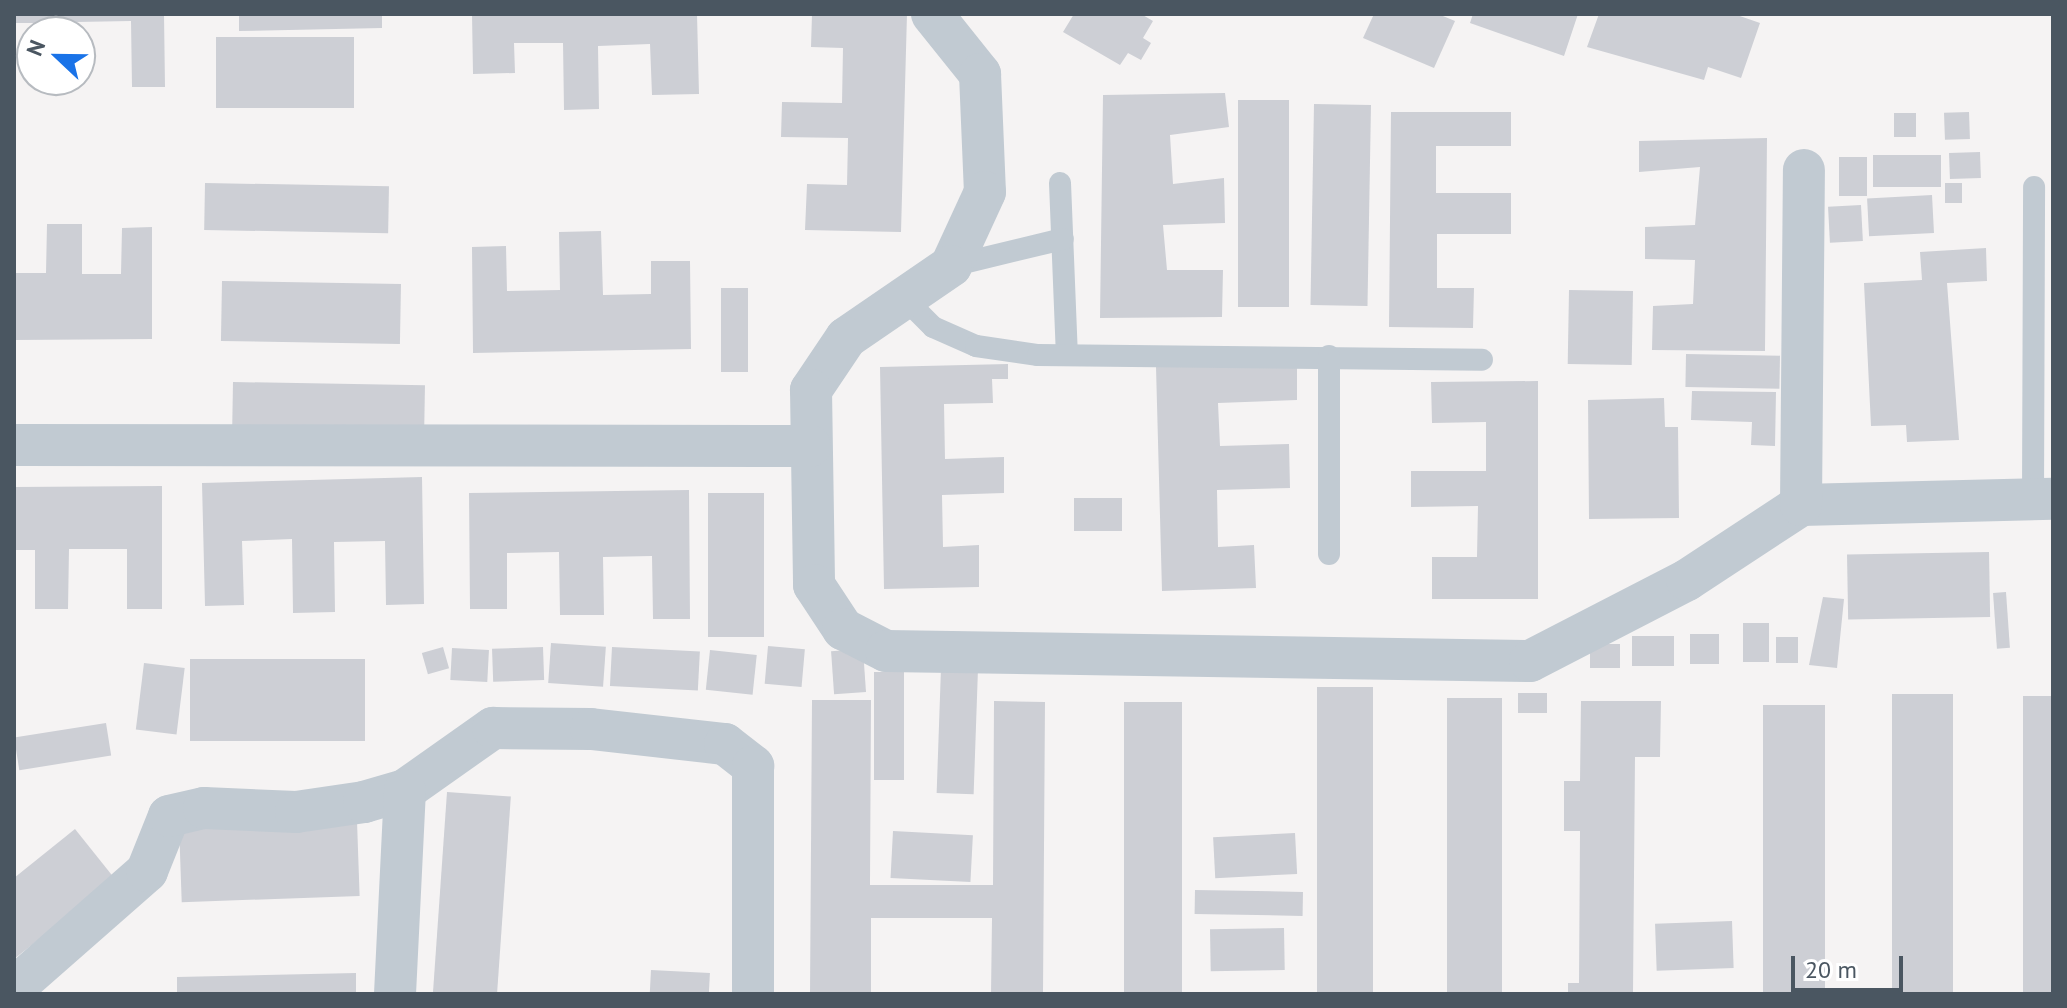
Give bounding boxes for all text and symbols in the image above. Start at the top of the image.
north arrow [16,16,96,96]
text: N [20,36,51,60]
scale bar [1795,940,1907,990]
text: 20 m [1805,954,1857,985]

